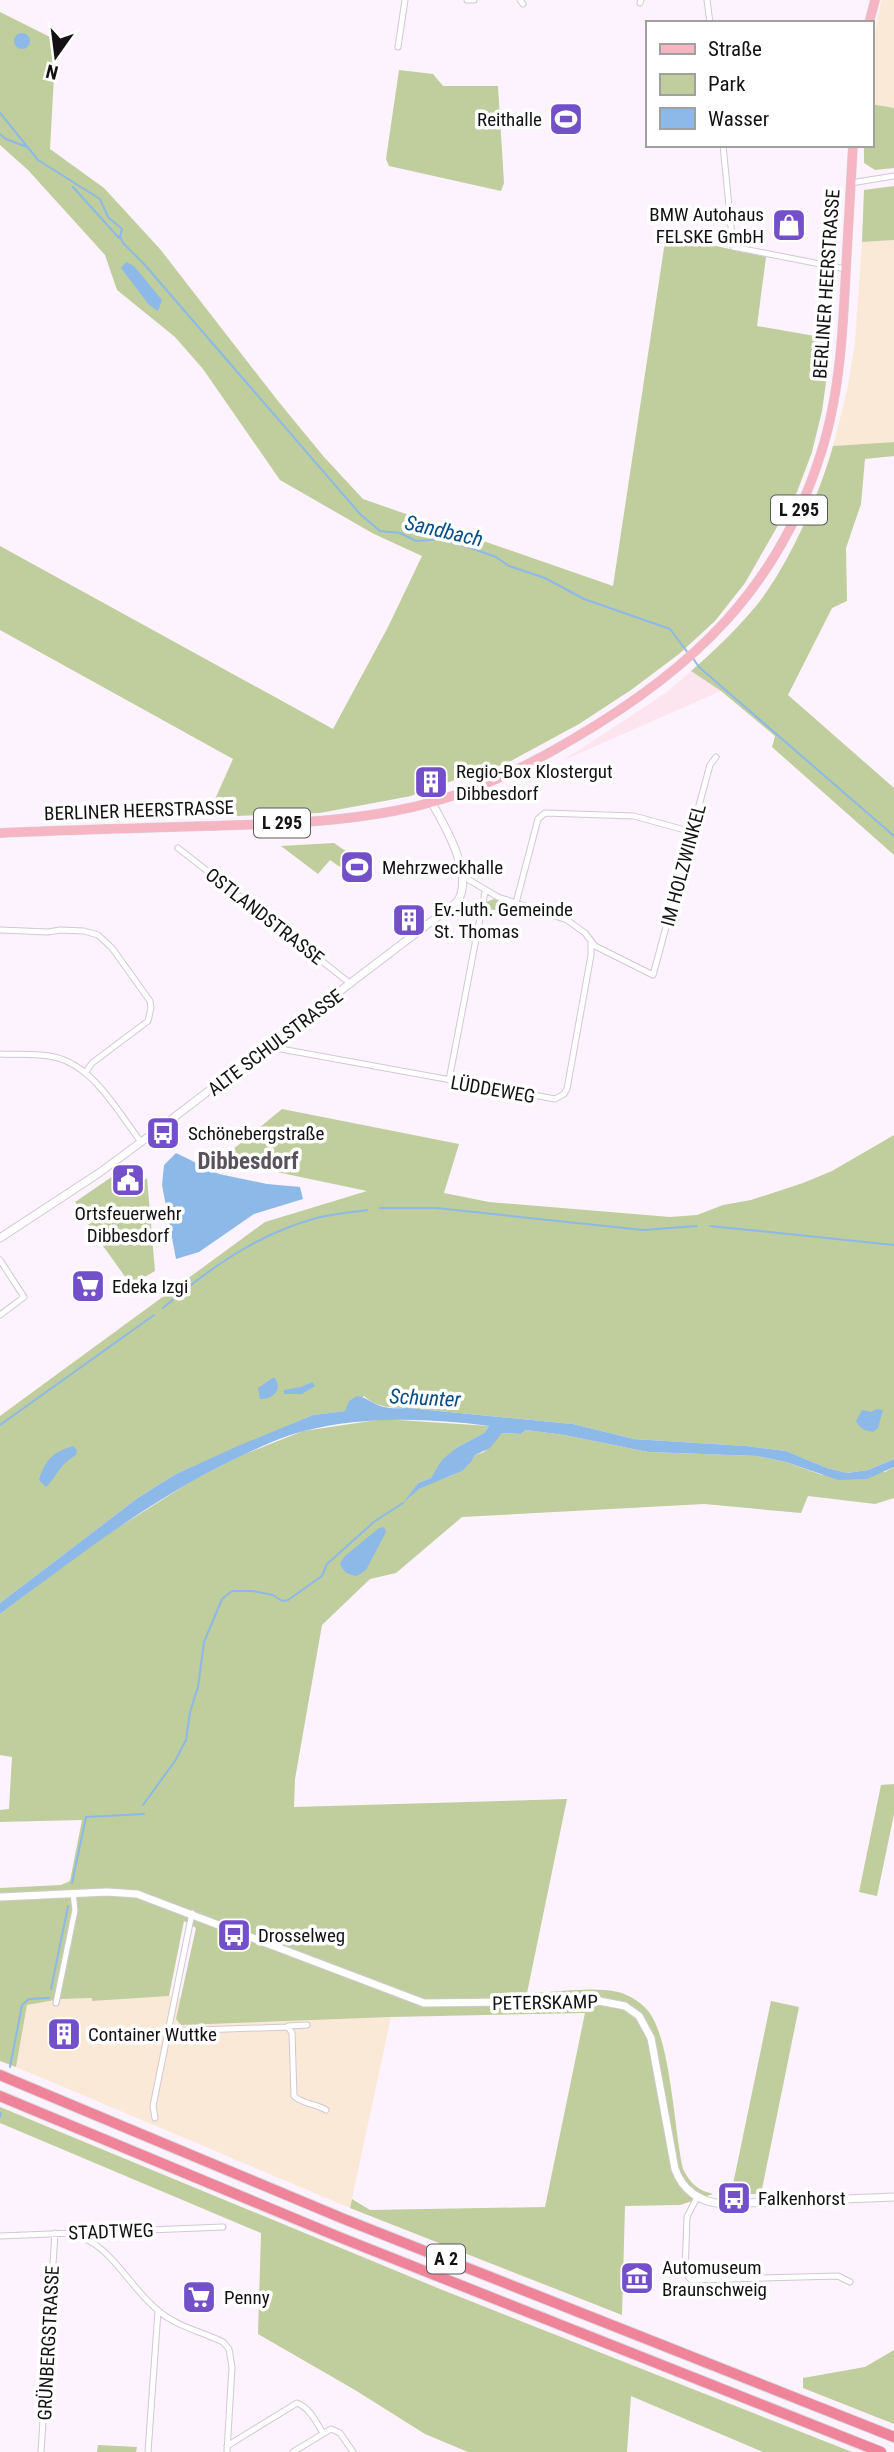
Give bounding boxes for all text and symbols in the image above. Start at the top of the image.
north arrow [21,21,91,91]
legend [646,21,873,147]
text: Straße [708,37,762,61]
text: N [44,59,60,85]
text: Park [708,72,746,96]
sports icon: Reithalle [547,100,585,138]
text: Wasser [708,107,769,131]
place label: Reithalle [477,108,542,131]
street label: BERLINER HEERSTRASSE [808,188,845,380]
place label: BMW Autohaus FELSKE GmbH [649,203,764,248]
shop icon: BMW Autohaus FELSKE GmbH [770,206,808,244]
road number: L 295 [771,496,827,524]
water label: Sandbach [403,510,485,552]
place label: Regio-Box Klostergut Dibbesdorf [456,760,613,805]
building icon: Regio-Box Klostergut Dibbesdorf [412,763,450,801]
street label: BERLINER HEERSTRASSE [44,796,234,825]
street label: IM HOLZWINKEL [656,802,711,929]
road number: L 295 [254,808,310,838]
sports icon: Mehrzweckhalle [338,848,376,886]
place label: Mehrzweckhalle [382,856,503,879]
street label: OSTLANDSTRASSE [201,863,328,970]
place label: Ev.-luth. Gemeinde St. Thomas [434,898,573,943]
building icon: Ev.-luth. Gemeinde St. Thomas [390,901,428,939]
street label: ALTE SCHULSTRASSE [203,984,347,1101]
street label: LÜDDEWEG [449,1071,537,1108]
bus stop icon: Schönebergstraße [144,1114,182,1152]
place label: Schönebergstraße [188,1122,324,1145]
district label: Dibbesdorf [197,1148,299,1175]
public building icon: Ortsfeuerwehr Dibbesdorf [109,1161,147,1199]
place label: Ortsfeuerwehr Dibbesdorf [75,1202,182,1247]
supermarket icon: Edeka Izgi [69,1267,107,1305]
place label: Edeka Izgi [112,1275,188,1298]
water label: Schunter [389,1384,462,1412]
bus stop icon: Drosselweg [215,1916,253,1954]
place label: Drosselweg [258,1924,345,1947]
street label: PETERSKAMP [492,1990,598,2015]
building icon: Container Wuttke [45,2015,83,2053]
place label: Container Wuttke [88,2023,217,2046]
bus stop icon: Falkenhorst [715,2179,753,2217]
place label: Falkenhorst [758,2187,846,2210]
street label: STADTWEG [68,2219,154,2244]
road number: A 2 [427,2244,465,2274]
place label: Automuseum Braunschweig [662,2256,767,2301]
museum icon: Automuseum Braunschweig [618,2259,656,2297]
street label: GRÜNBERGSTRASSE [33,2265,64,2421]
supermarket icon: Penny [180,2278,218,2316]
place label: Penny [224,2286,270,2309]

